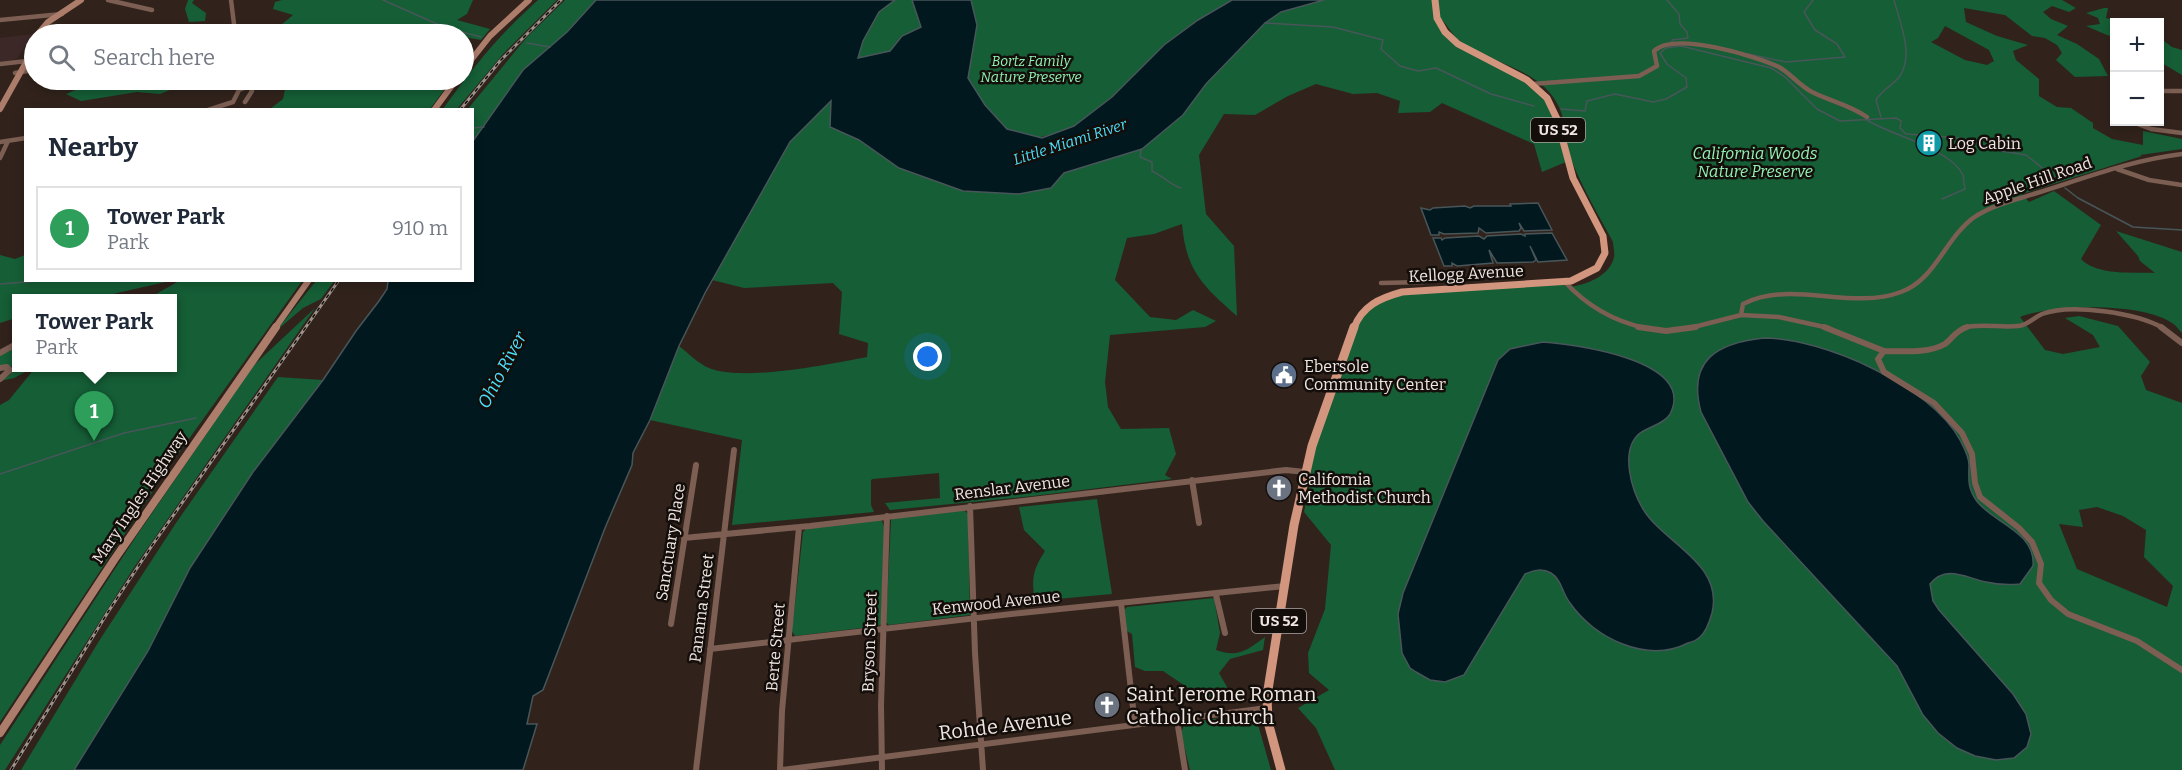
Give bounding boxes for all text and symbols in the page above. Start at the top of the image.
map controls [2110,18,2164,126]
button: + [2110,18,2164,72]
search box [24,24,474,90]
icon: search [45,41,78,74]
text: Search here [93,44,215,71]
park label: Bortz Family Nature Preserve [980,53,1082,86]
button: − [2110,72,2164,126]
water label: Little Miami River [1011,115,1130,169]
road number: US 52 [1531,118,1585,142]
building icon: Log Cabin [1914,128,1944,158]
text: Nearby [48,132,138,163]
place label: Log Cabin [1948,134,2021,153]
park label: California Woods Nature Preserve [1693,144,1818,181]
street label: Apple Hill Road [1980,153,2095,208]
text: Tower Park [107,203,225,230]
text: 1 [65,216,74,240]
text: 910 m [392,216,448,240]
text: Park [107,230,149,254]
street label: Kellogg Avenue [1408,261,1524,286]
popup [12,294,177,372]
text: Tower Park [36,308,153,335]
water label: Ohio River [473,327,532,412]
text: Park [36,335,78,359]
your location [913,342,942,371]
place label: Ebersole Community Center [1304,357,1446,394]
public building icon: Ebersole Community Center [1269,360,1299,390]
pin: 1 [74,392,113,441]
street label: Mary Ingles Highway [88,427,191,567]
place label: California Methodist Church [1298,470,1431,507]
street label: Renslar Avenue [953,471,1071,504]
church icon: California Methodist Church [1264,473,1294,503]
street label: Sanctuary Place [652,482,689,602]
street label: Panama Street [685,553,718,663]
street label: Kenwood Avenue [931,586,1061,619]
street label: Bryson Street [858,591,881,693]
street label: Berte Street [762,602,789,692]
road number: US 52 [1252,609,1306,633]
place label: Saint Jerome Roman Catholic Church [1126,682,1317,729]
church icon: Saint Jerome Roman Catholic Church [1092,690,1122,720]
street label: Rohde Avenue [937,705,1073,745]

